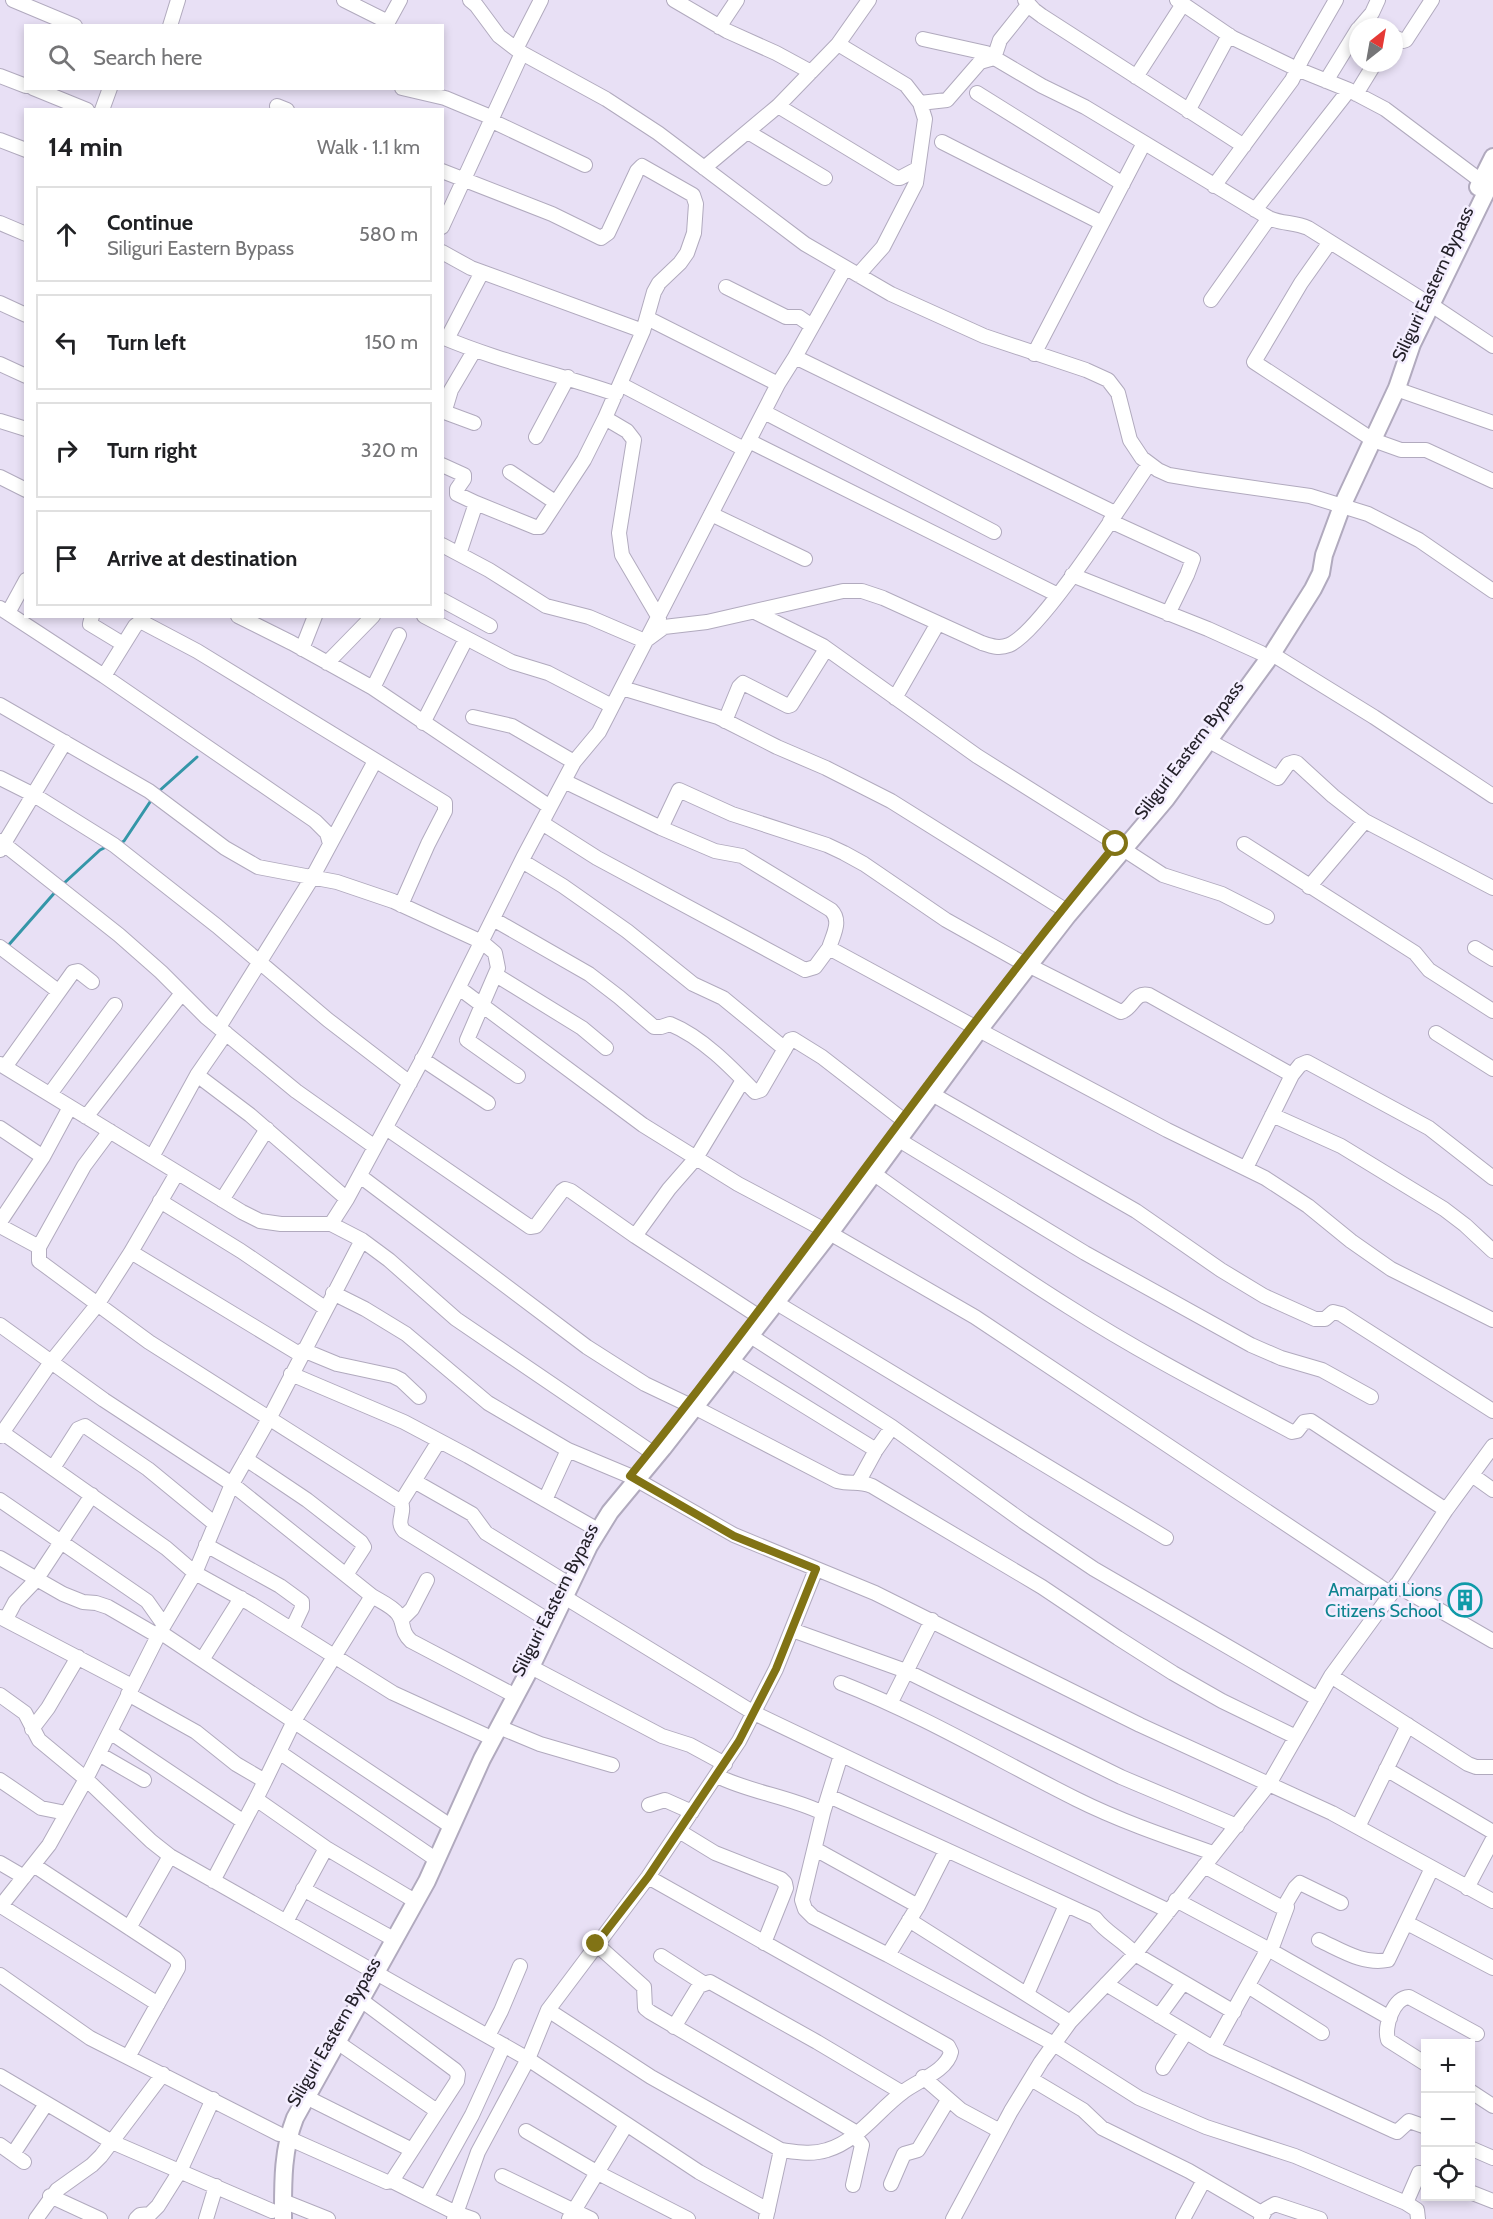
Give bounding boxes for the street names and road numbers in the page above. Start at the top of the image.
street label: Siliguri Eastern Bypass [1387,203,1479,365]
street label: Siliguri Eastern Bypass [1130,676,1248,824]
street label: Siliguri Eastern Bypass [507,1520,603,1680]
street label: Siliguri Eastern Bypass [282,1954,386,2110]

